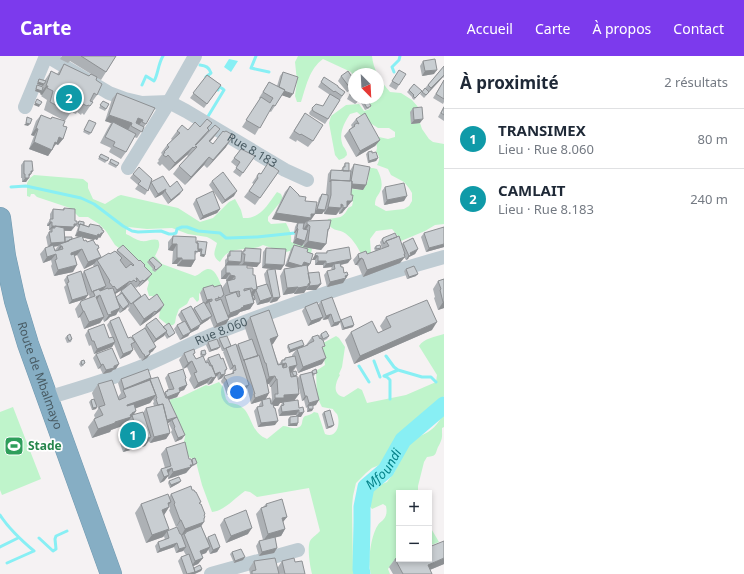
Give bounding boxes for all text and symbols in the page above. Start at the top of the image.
text: Carte [20,15,72,41]
text: Accueil [467,19,513,38]
text: Carte [535,19,570,38]
text: À propos [592,19,651,38]
text: Contact [673,19,724,38]
north arrow [348,68,384,104]
text: À proximité [460,71,559,94]
text: 2 résultats [664,73,728,91]
pin: 2 [56,83,82,113]
text: TRANSIMEX [498,120,586,140]
street label: Rue 8.183 [224,128,281,172]
text: 1 [469,130,477,148]
text: 80 m [698,130,728,148]
text: Lieu · Rue 8.060 [498,140,594,158]
text: CAMLAIT [498,180,565,200]
text: 2 [469,190,477,208]
text: 240 m [690,190,728,208]
text: Lieu · Rue 8.183 [498,200,594,218]
street label: Rue 8.060 [192,313,250,349]
street label: Route de Mbalmayo [14,319,67,432]
your location [227,382,247,402]
pin: 1 [120,420,146,450]
sports icon: Stade [3,435,25,457]
place label: Stade [28,437,62,454]
water label: Mfoundi [361,445,406,493]
map controls [396,490,432,562]
button: + [396,490,432,526]
button: − [396,526,432,562]

